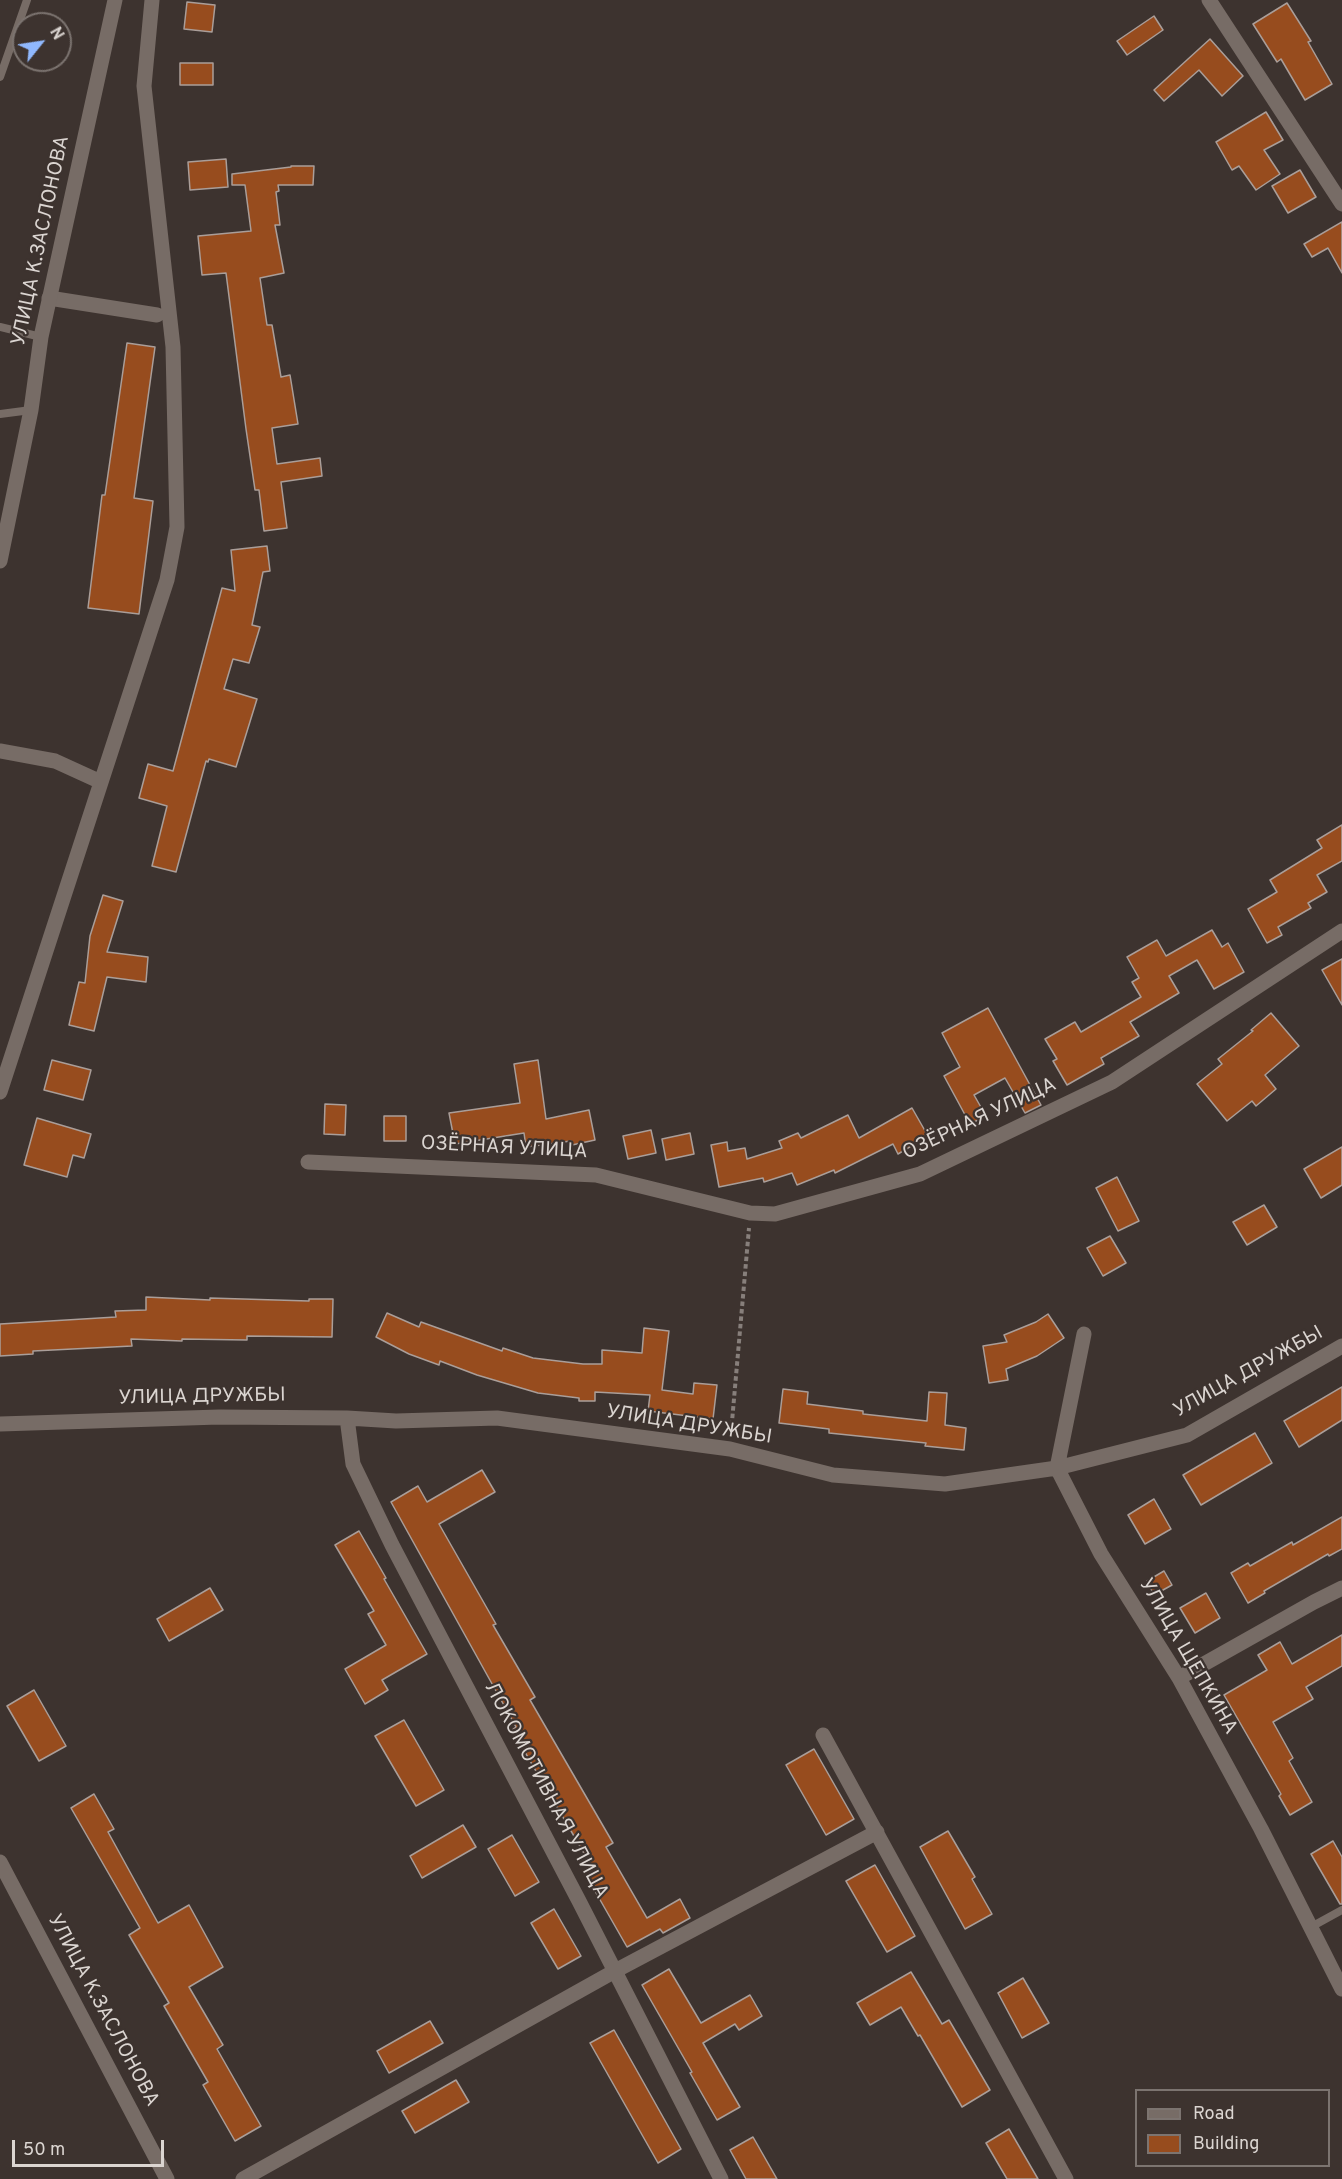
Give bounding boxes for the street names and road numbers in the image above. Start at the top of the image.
street label: УЛИЦА К.ЗАСЛОНОВА [8,134,76,348]
street label: ОЗЁРНАЯ УЛИЦА [899,1074,1061,1166]
street label: ОЗЁРНАЯ УЛИЦА [420,1133,588,1165]
street label: УЛИЦА ДРУЖБЫ [1170,1322,1328,1424]
street label: УЛИЦА ДРУЖБЫ [118,1385,286,1411]
street label: УЛИЦА ДРУЖБЫ [605,1401,773,1451]
street label: УЛИЦА ЩЕПКИНА [1133,1575,1241,1739]
street label: ЛОКОМОТИВНАЯ УЛИЦА [478,1679,612,1903]
street label: УЛИЦА К.ЗАСЛОНОВА [41,1911,163,2111]

